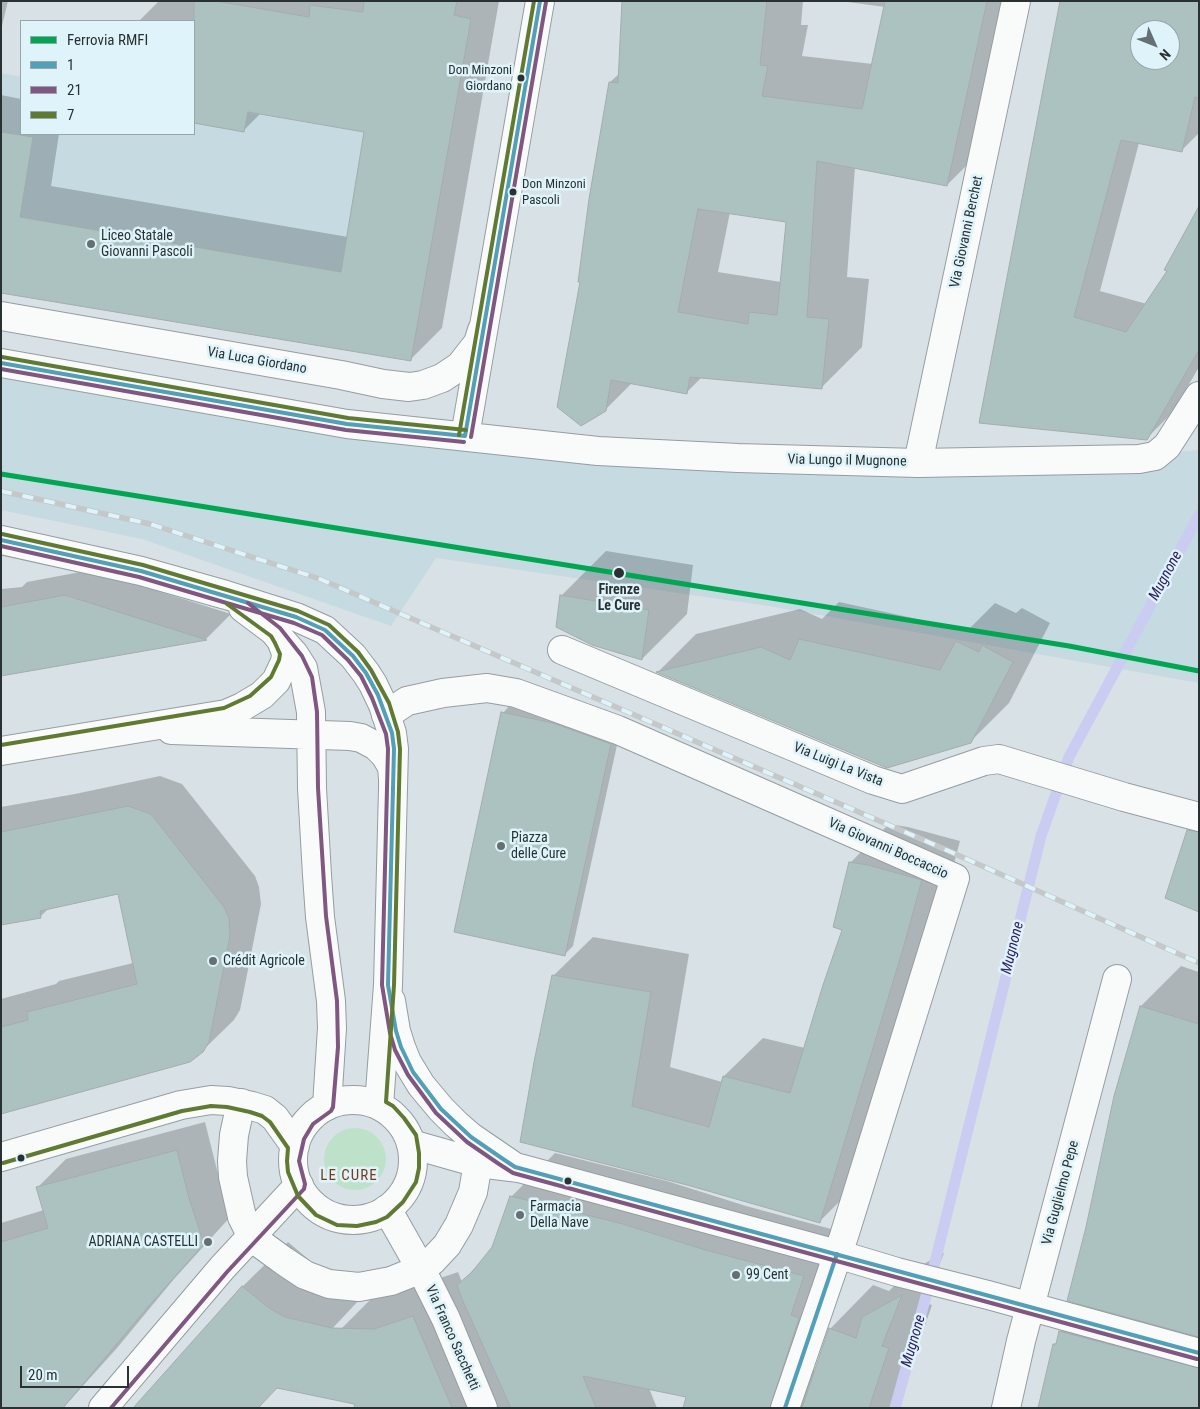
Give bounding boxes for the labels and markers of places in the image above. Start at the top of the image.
place label: Don Minzoni Giordano [448,63,512,94]
marker: Don Minzoni Giordano [516,73,526,83]
place label: Don Minzoni Pascoli [522,177,586,208]
marker: Don Minzoni Pascoli [508,187,518,197]
place label: Liceo Statale Giovanni Pascoli [101,228,193,260]
marker: Liceo Statale Giovanni Pascoli [85,238,97,250]
marker: Firenze Le Cure [612,566,626,580]
place label: Firenze Le Cure [598,582,640,614]
place label: Piazza delle Cure [511,830,566,862]
marker: Piazza delle Cure [495,840,507,852]
place label: Crédit Agricole [223,953,305,969]
marker: Crédit Agricole [207,955,219,967]
unlabelled marker [16,1153,26,1163]
unlabelled marker [563,1176,573,1186]
place label: Farmacia Della Nave [530,1199,589,1232]
marker: Farmacia Della Nave [514,1209,526,1221]
place label: ADRIANA CASTELLI [88,1234,198,1250]
marker: ADRIANA CASTELLI [202,1236,214,1248]
place label: 99 Cent [746,1267,788,1283]
marker: 99 Cent [730,1269,742,1281]

